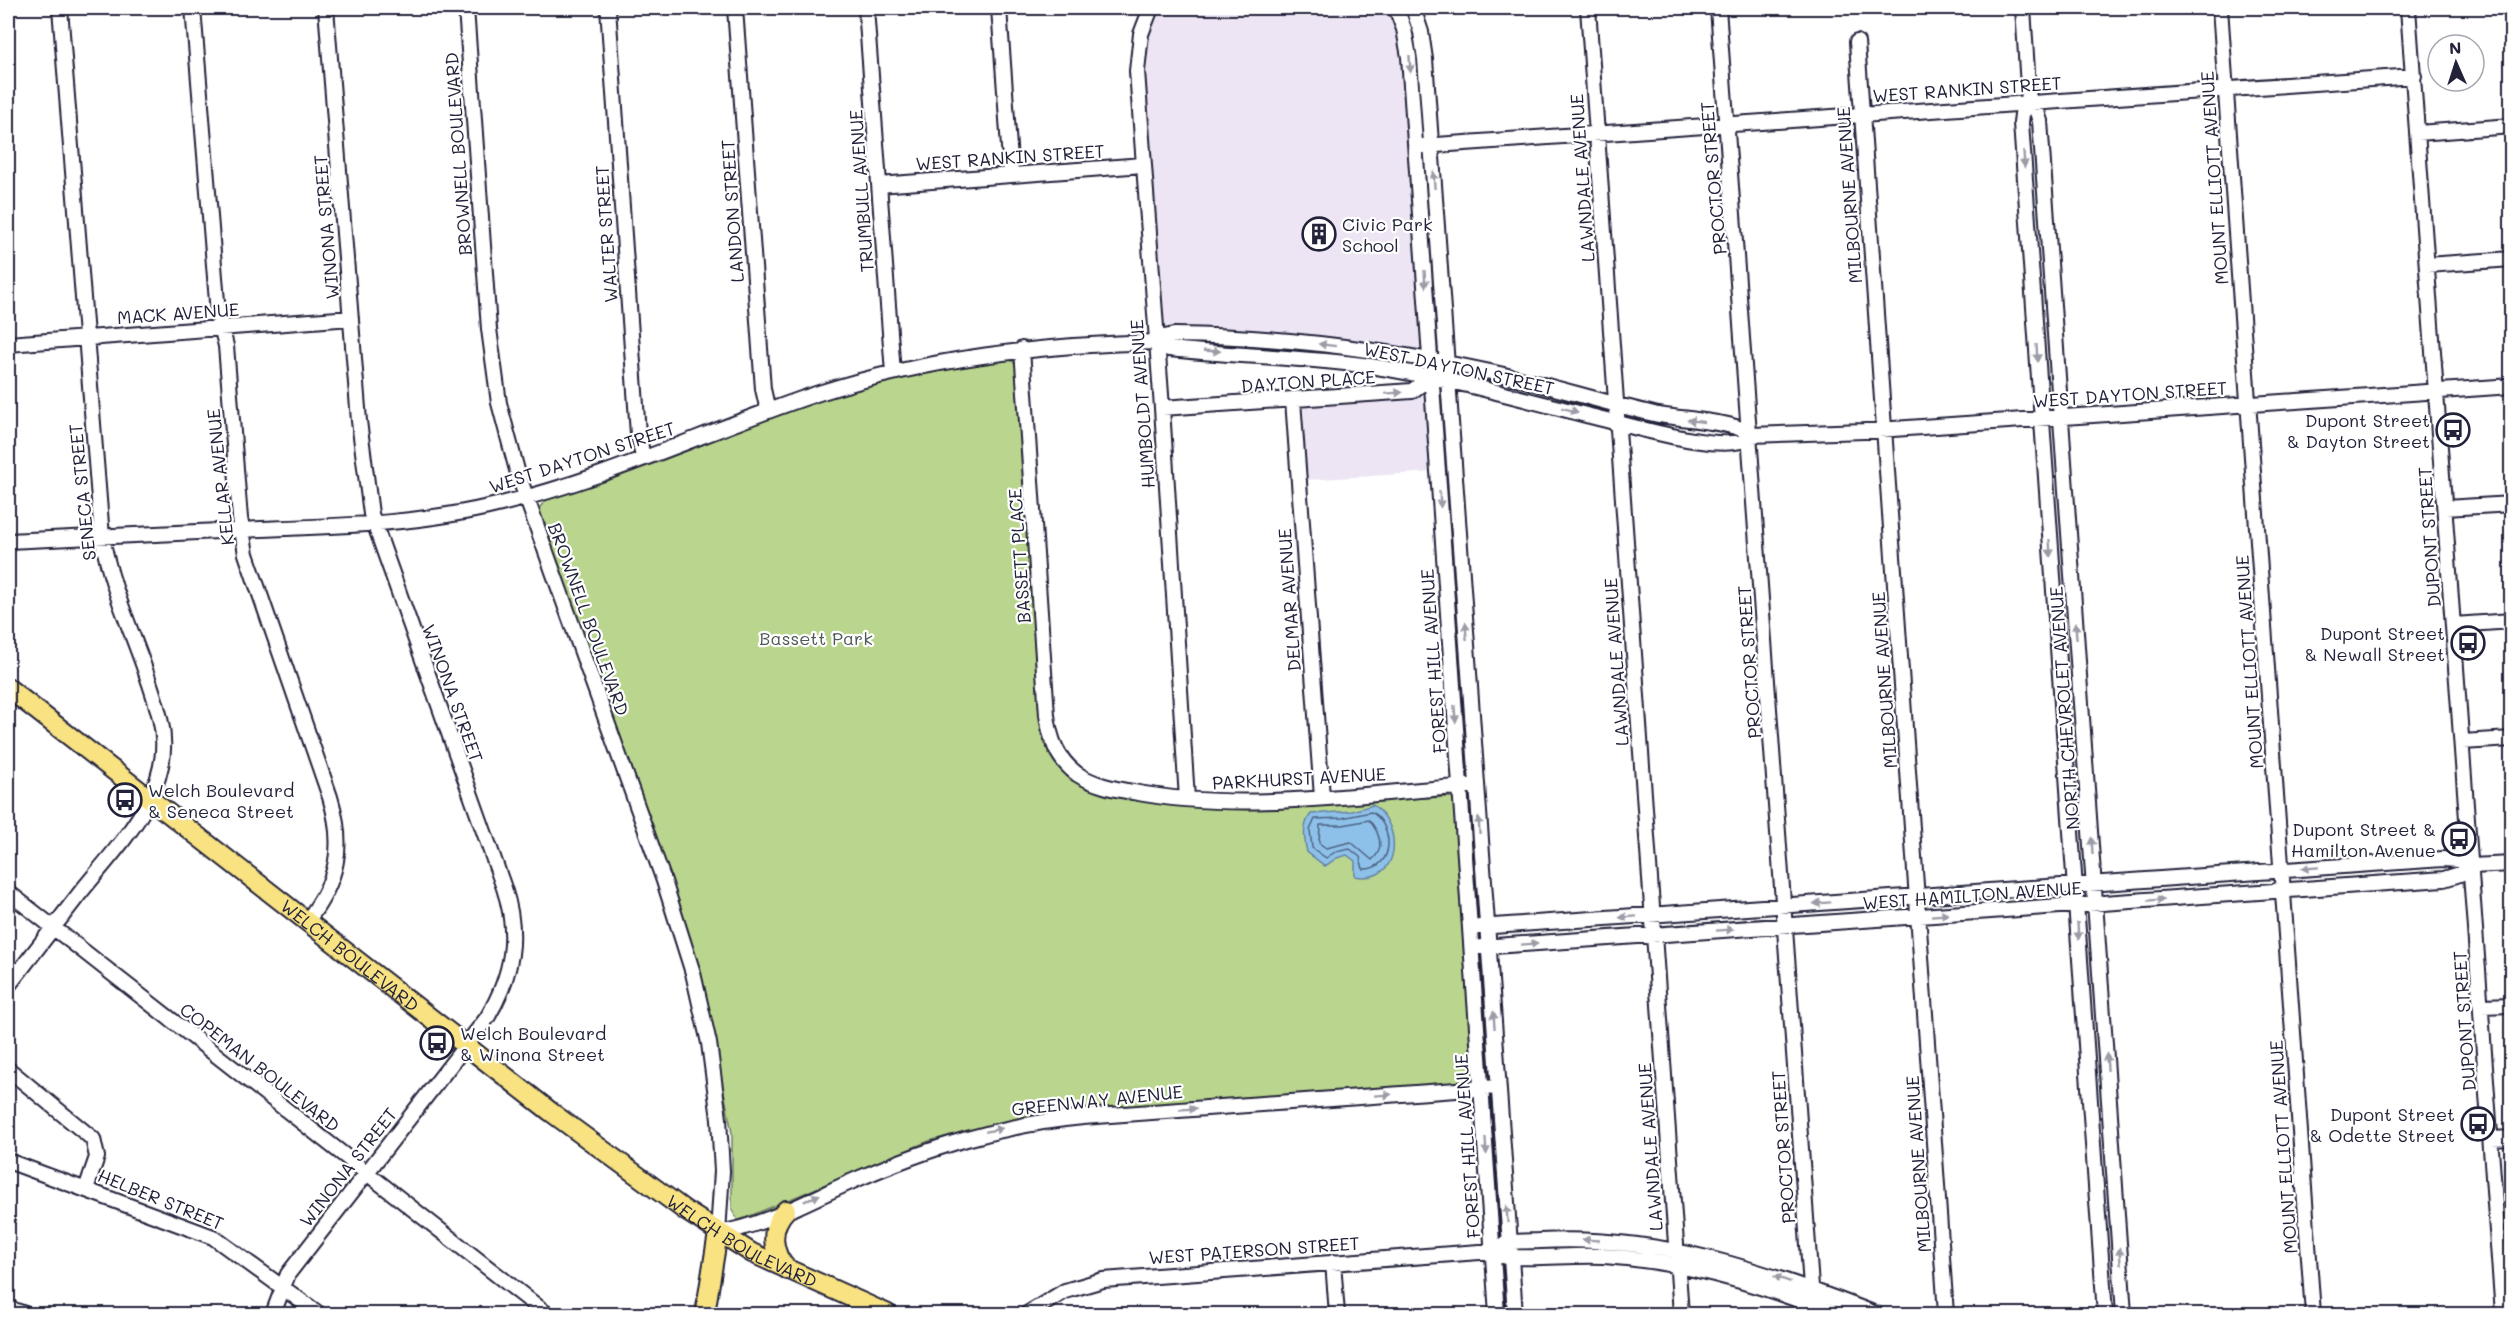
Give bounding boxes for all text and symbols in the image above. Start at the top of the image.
north arrow [2426,33,2486,93]
text: N [2449,37,2462,58]
street label: BROWNELL BOULEVARD [439,52,477,256]
one-way arrow [1405,54,1415,73]
street label: WEST RANKIN STREET [1872,70,2062,108]
street label: MOUNT ELLIOTT AVENUE [2195,70,2233,286]
street label: LAWNDALE AVENUE [1564,93,1600,263]
street label: PROCTOR STREET [1694,100,1732,256]
street label: MILBOURNE AVENUE [1831,106,1867,284]
street label: TRUMBULL AVENUE [843,109,879,273]
street label: WEST RANKIN STREET [915,138,1105,176]
street label: LANDON STREET [715,139,749,283]
one-way arrow [2019,149,2028,168]
street label: WINONA STREET [308,154,344,300]
street label: WALTER STREET [589,164,623,304]
one-way arrow [1429,170,1439,189]
place label: Civic Park School [1342,212,1433,257]
building icon: Civic Park School [1301,216,1337,252]
one-way arrow [1420,270,1429,289]
street label: MACK AVENUE [116,297,240,329]
street label: HUMBOLDT AVENUE [1124,319,1160,489]
street label: WEST DAYTON STREET [1361,336,1557,400]
one-way arrow [1317,340,1336,350]
one-way arrow [2032,344,2041,363]
one-way arrow [1203,347,1222,356]
street label: DAYTON PLACE [1240,364,1376,398]
street label: WEST DAYTON STREET [2032,375,2228,413]
one-way arrow [1384,388,1403,398]
one-way arrow [1561,406,1579,416]
street label: KELLAR AVENUE [201,408,239,546]
place label: Dupont Street & Dayton Street [2287,408,2430,453]
bus stop icon: Dupont Street & Dayton Street [2435,412,2471,448]
street label: WEST DAYTON STREET [486,416,678,498]
one-way arrow [1686,417,1705,426]
street label: SENECA STREET [63,422,101,562]
street label: DUPONT STREET [2412,466,2446,608]
street label: BASSETT PLACE [1002,488,1036,624]
one-way arrow [1435,489,1445,508]
street label: BROWNELL BOULEVARD [543,519,635,719]
street label: DELMAR AVENUE [1272,528,1306,672]
one-way arrow [2045,539,2055,558]
street label: MOUNT ELLIOTT AVENUE [2230,554,2268,770]
street label: FOREST HILL AVENUE [1415,568,1451,754]
street label: LAWNDALE AVENUE [1598,577,1634,747]
street label: PROCTOR STREET [1732,585,1766,739]
street label: NORTH CHEVROLET AVENUE [2044,586,2084,830]
street label: MILBOURNE AVENUE [1866,591,1902,769]
street label: WINONA STREET [417,621,489,765]
one-way arrow [1462,621,1471,640]
one-way arrow [2072,621,2081,640]
place label: Dupont Street & Newall Street [2305,621,2445,666]
bus stop icon: Dupont Street & Newall Street [2450,625,2486,661]
park label: Bassett Park [759,626,873,650]
one-way arrow [1450,705,1460,724]
street label: PARKHURST AVENUE [1211,761,1387,795]
place label: Welch Boulevard & Seneca Street [148,778,295,823]
bus stop icon: Welch Boulevard & Seneca Street [107,782,143,818]
one-way arrow [1475,816,1484,835]
place label: Dupont Street & Hamilton Avenue [2291,817,2436,862]
bus stop icon: Dupont Street & Hamilton Avenue [2441,821,2477,857]
one-way arrow [2087,837,2096,856]
one-way arrow [2300,863,2319,873]
street label: WEST HAMILTON AVENUE [1862,875,2082,915]
street label: WELCH BOULEVARD [276,893,424,1017]
one-way arrow [2146,895,2165,904]
one-way arrow [1813,898,1832,908]
one-way arrow [1931,910,1950,920]
one-way arrow [1618,912,1637,922]
one-way arrow [2073,922,2083,941]
one-way arrow [1715,925,1734,935]
one-way arrow [1521,939,1540,948]
street label: DUPONT STREET [2447,950,2481,1092]
street label: COPEMAN BOULEVARD [175,997,345,1137]
one-way arrow [1489,1010,1498,1029]
place label: Welch Boulevard & Winona Street [460,1021,607,1066]
bus stop icon: Welch Boulevard & Winona Street [419,1025,455,1061]
street label: MOUNT ELLIOTT AVENUE [2264,1039,2302,1255]
one-way arrow [2102,1052,2111,1071]
street label: FOREST HILL AVENUE [1449,1053,1485,1239]
street label: LAWNDALE AVENUE [1632,1062,1668,1232]
street label: PROCTOR STREET [1766,1070,1800,1224]
street label: MILBOURNE AVENUE [1900,1075,1936,1253]
street label: GREENWAY AVENUE [1010,1079,1184,1121]
one-way arrow [1373,1090,1392,1100]
street label: WINONA STREET [294,1102,402,1232]
place label: Dupont Street & Odette Street [2309,1102,2455,1147]
one-way arrow [1179,1104,1198,1114]
bus stop icon: Dupont Street & Odette Street [2460,1106,2496,1142]
one-way arrow [985,1125,1004,1134]
one-way arrow [1481,1137,1491,1156]
street label: HELBER STREET [94,1163,228,1235]
street label: WELCH BOULEVARD [662,1189,821,1293]
one-way arrow [804,1194,821,1203]
one-way arrow [1503,1205,1512,1224]
street label: WEST PATERSON STREET [1148,1231,1360,1269]
one-way arrow [1582,1236,1601,1245]
one-way arrow [2115,1247,2125,1266]
one-way arrow [1773,1274,1791,1283]

